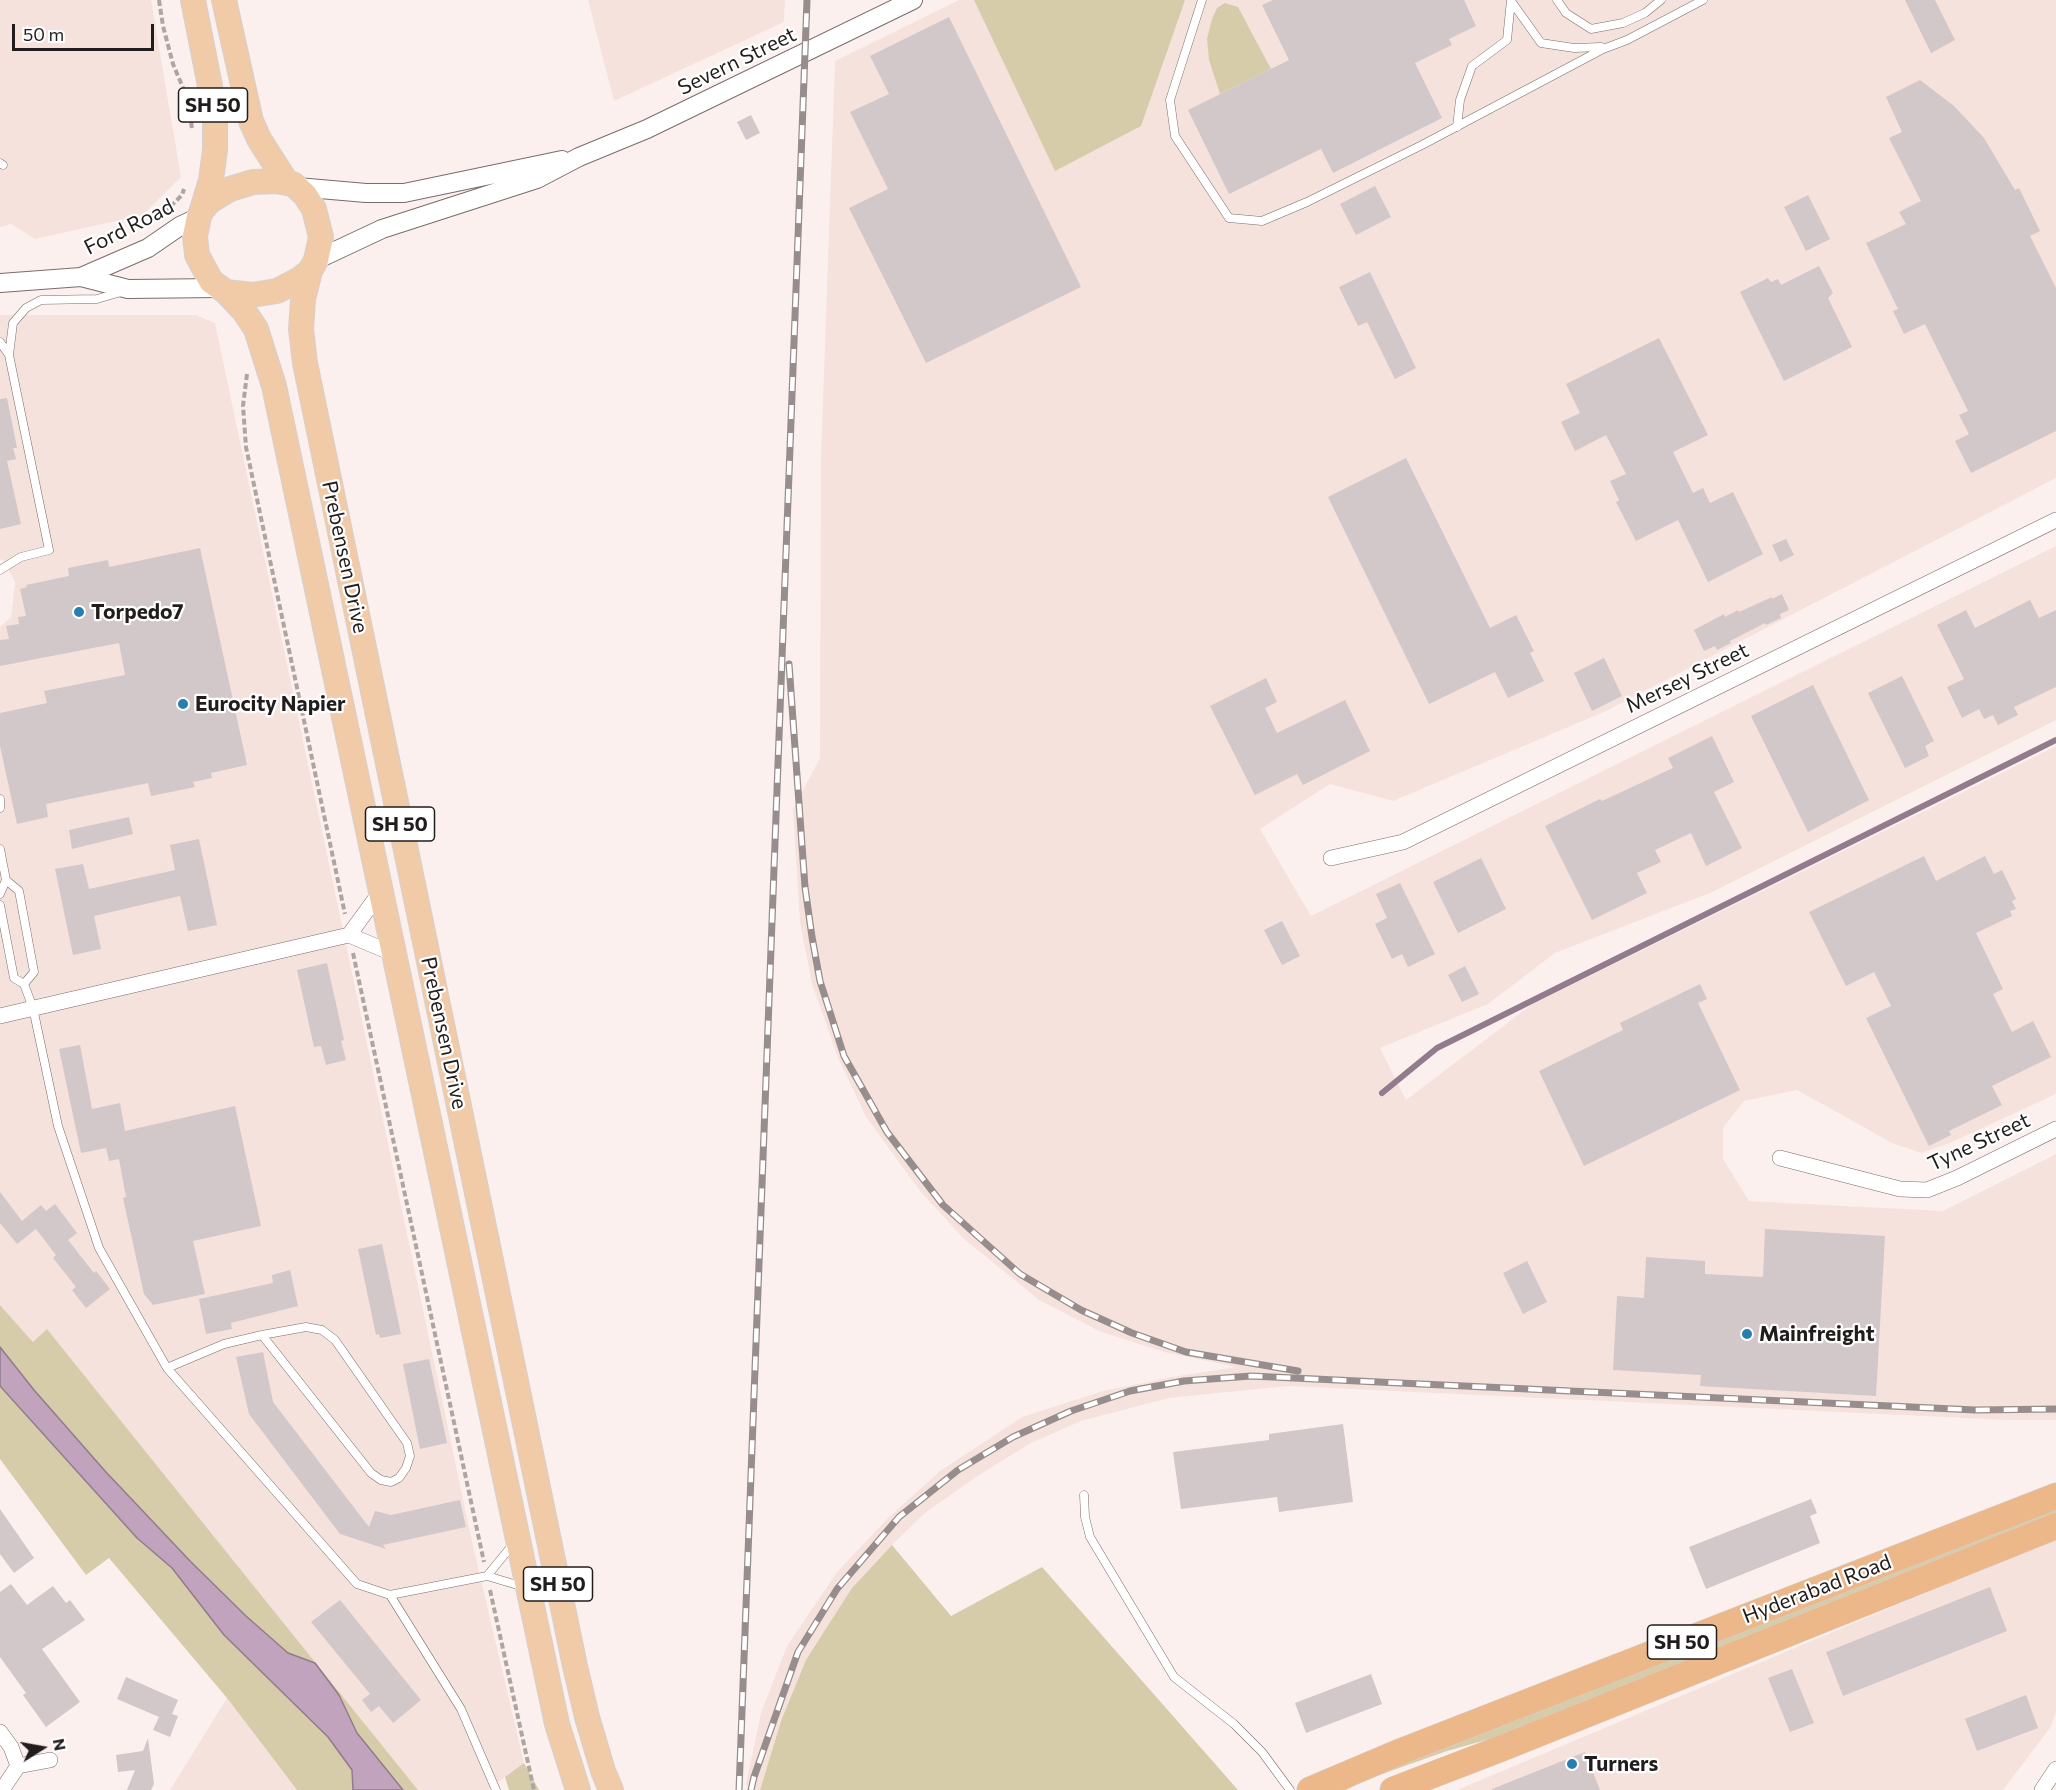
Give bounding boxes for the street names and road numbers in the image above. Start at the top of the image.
street label: Severn Street [674,22,800,100]
road number: SH 50 [178,88,248,122]
street label: Ford Road [80,194,178,260]
street label: Prebensen Drive [317,478,373,636]
street label: Mersey Street [1621,637,1753,719]
road number: SH 50 [366,807,434,841]
street label: Prebensen Drive [416,954,472,1112]
street label: Tyne Street [1924,1107,2034,1177]
street label: Hyderabad Road [1739,1549,1895,1629]
road number: SH 50 [524,1567,592,1601]
road number: SH 50 [1648,1625,1716,1659]

